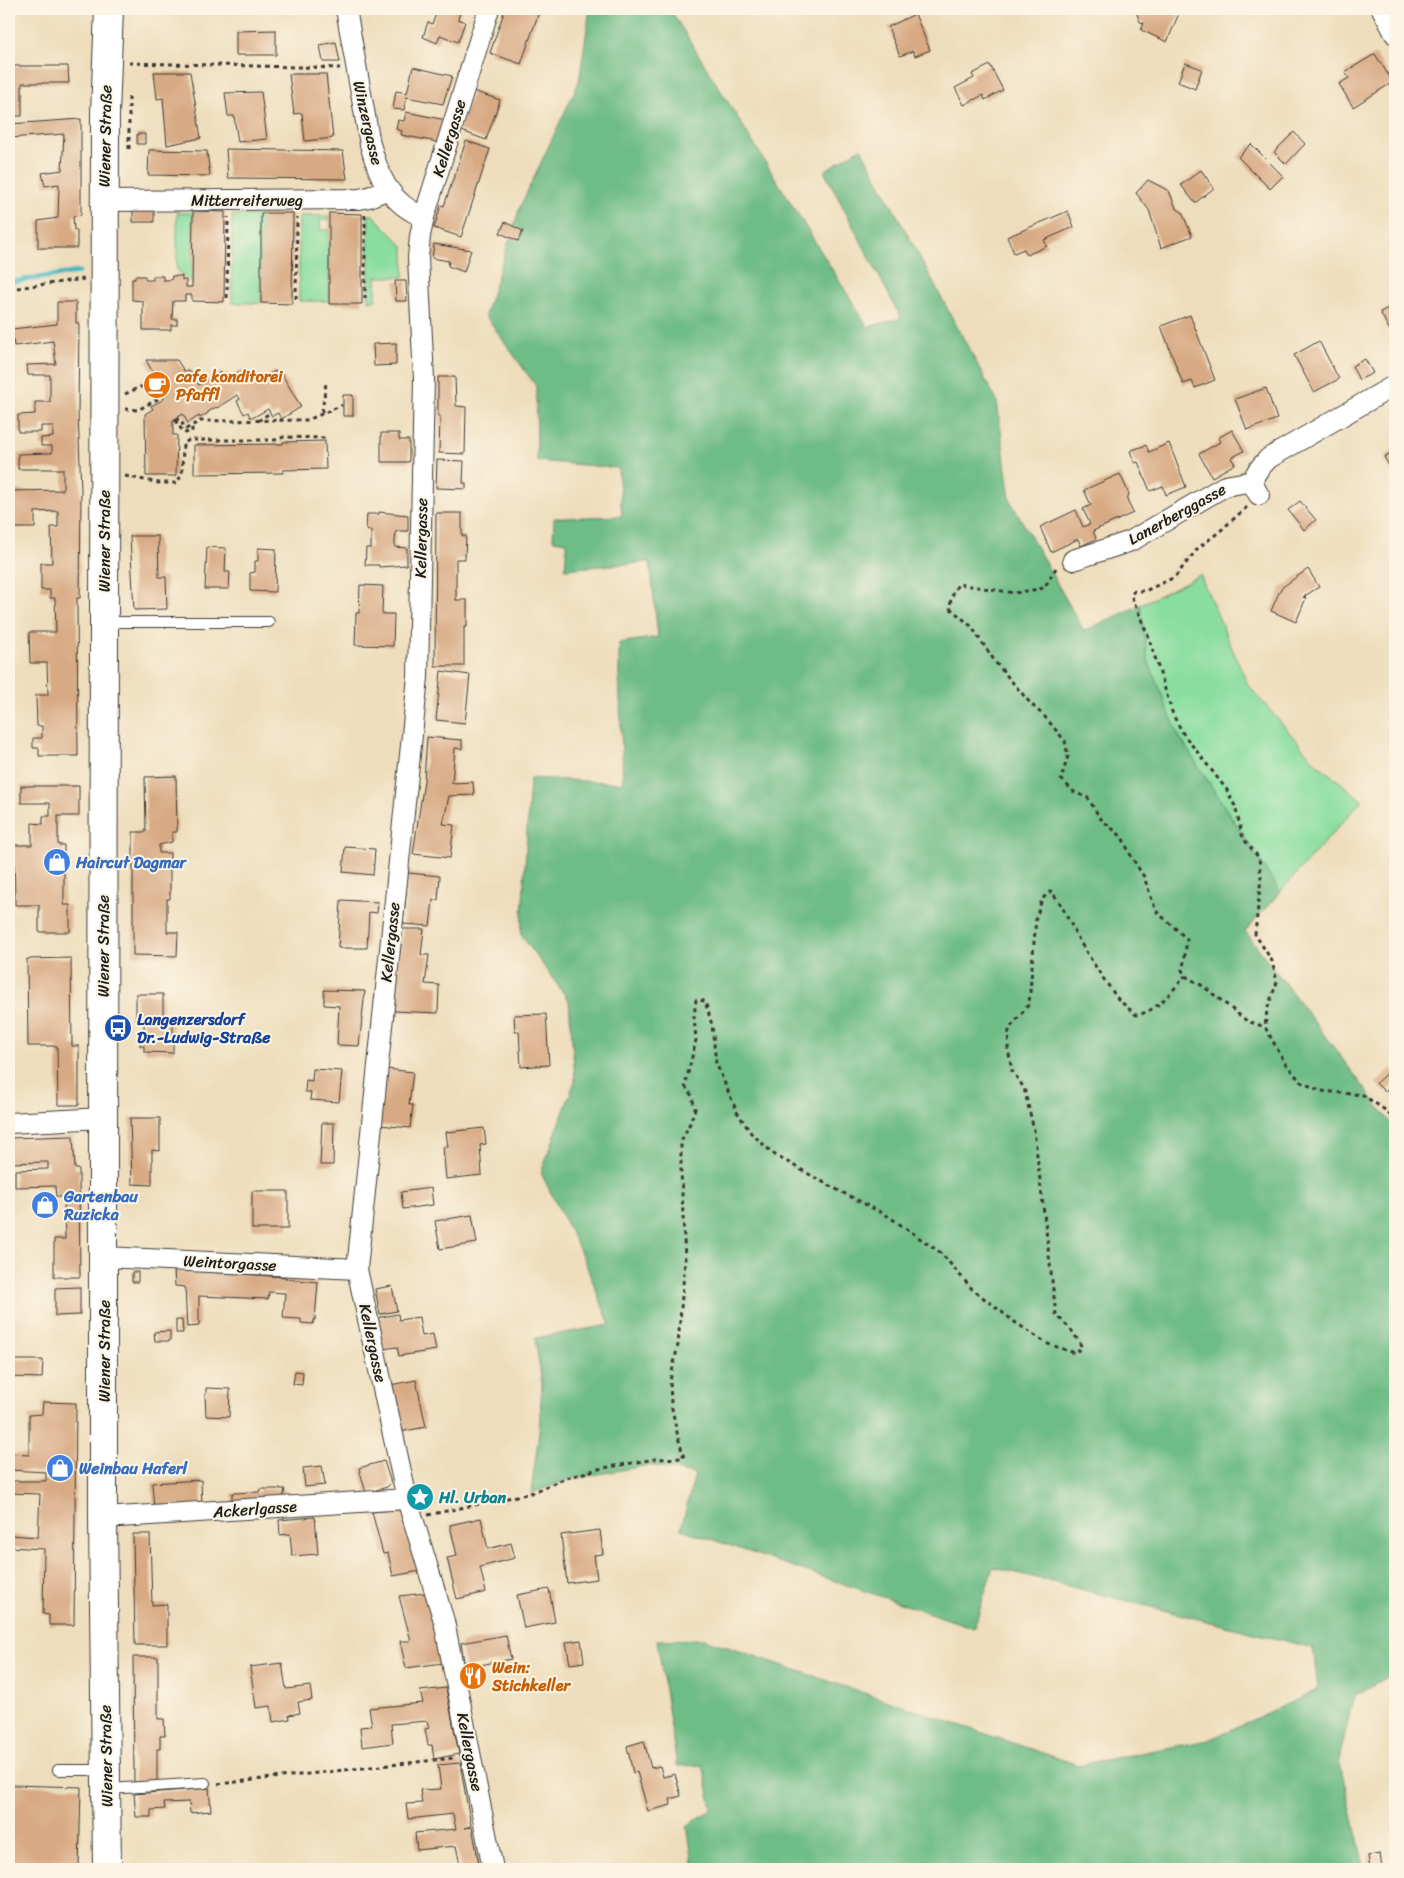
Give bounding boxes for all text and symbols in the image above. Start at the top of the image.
street label: Winzergasse [344,78,392,168]
street label: Wiener Straße [90,85,120,187]
street label: Kellergasse [423,95,475,181]
street label: Mitterreiterweg [191,186,303,215]
place label: cafe konditorei Pfaffl [175,362,284,409]
cafe icon: cafe konditorei Pfaffl [142,370,172,400]
street label: Lanerberggasse [1122,475,1232,553]
street label: Wiener Straße [90,490,119,592]
street label: Kellergasse [406,498,436,578]
shop icon: Haircut Dagmar [42,847,72,877]
place label: Haircut Dagmar [75,848,188,877]
street label: Wiener Straße [89,895,118,997]
street label: Kellergasse [371,901,409,983]
place label: Langenzersdorf Dr.-Ludwig-Straße [137,1005,271,1052]
bus stop icon: Langenzersdorf Dr.-Ludwig-Straße [103,1013,133,1043]
place label: Gartenbau Ruzicka [63,1182,138,1229]
shop icon: Gartenbau Ruzicka [30,1190,60,1220]
street label: Weintorgasse [183,1246,277,1280]
street label: Wiener Straße [90,1300,119,1402]
street label: Kellergasse [350,1301,396,1385]
shop icon: Weinbau Haferl [45,1453,75,1483]
place label: Weinbau Haferl [79,1454,188,1483]
place icon: Hl. Urban [405,1482,435,1512]
place label: Hl. Urban [438,1483,507,1512]
street label: Ackerlgasse [211,1492,298,1526]
place label: Wein: Stichkeller [491,1653,571,1700]
restaurant icon: Wein: Stichkeller [458,1661,488,1691]
street label: Wiener Straße [91,1705,121,1807]
street label: Kellergasse [448,1710,492,1794]

